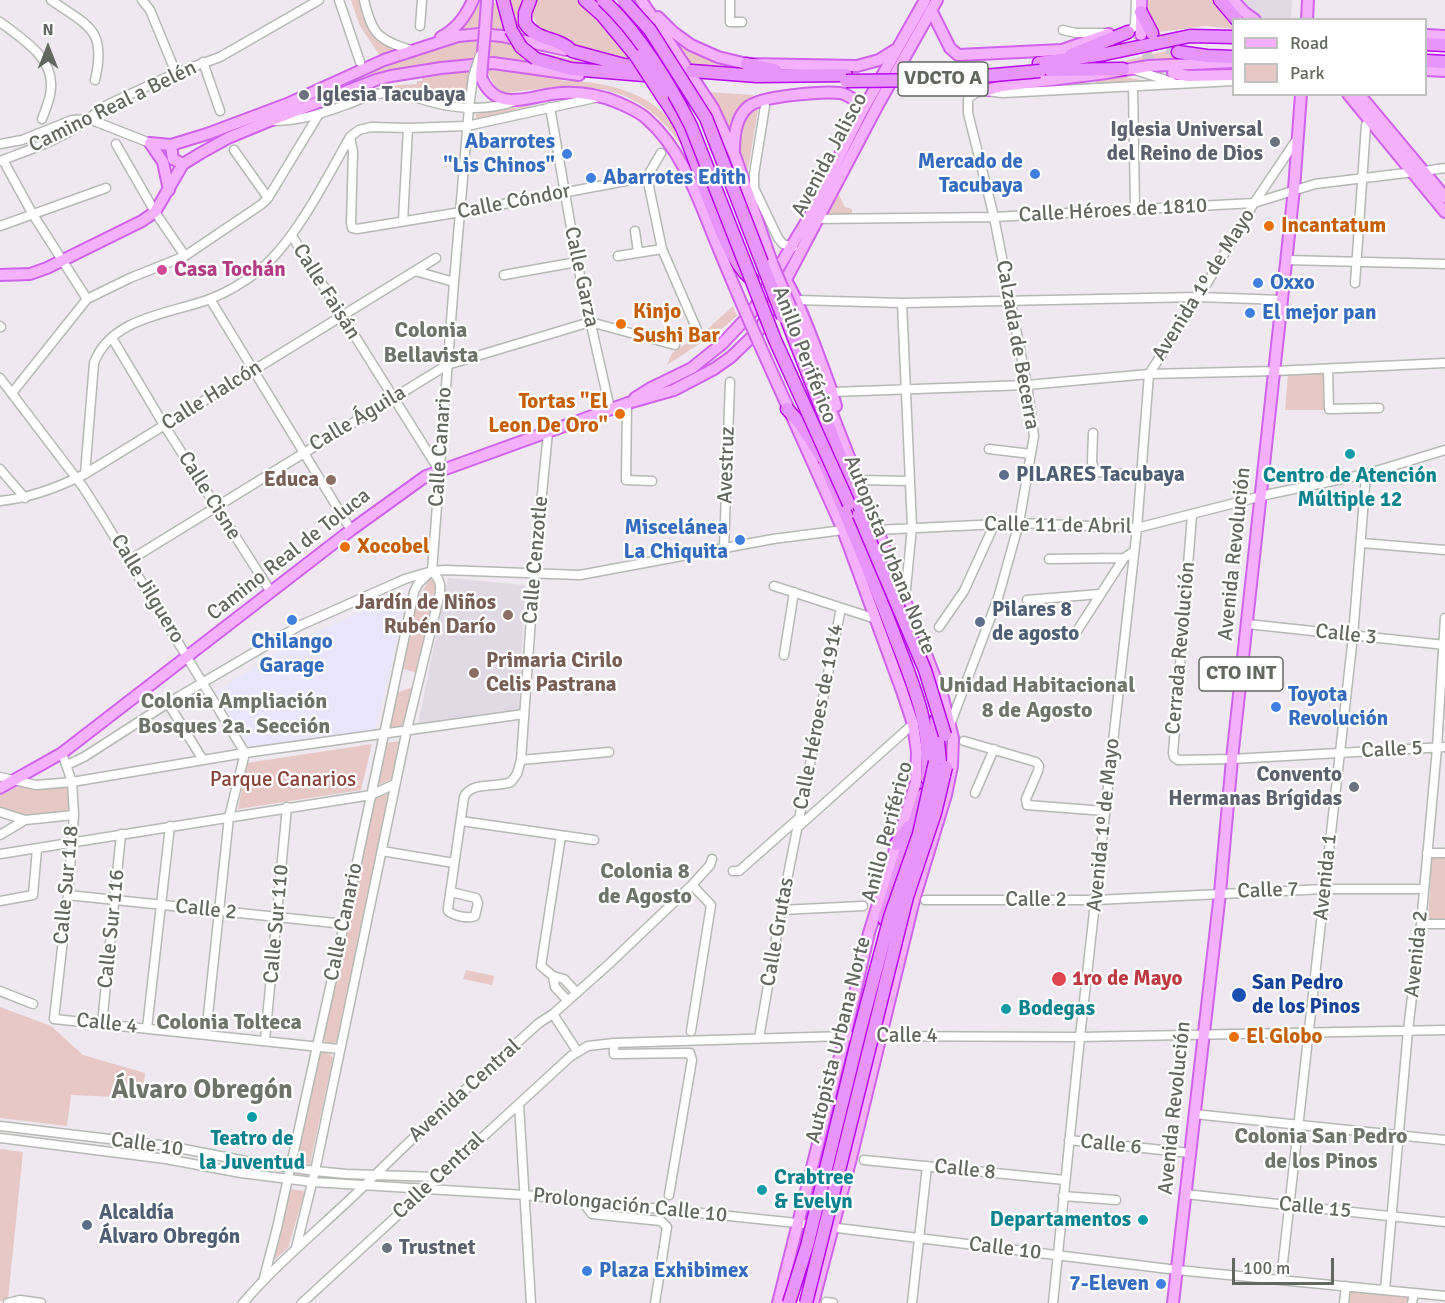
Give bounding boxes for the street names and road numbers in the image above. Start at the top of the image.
street label: Camino Real a Belén [25,56,201,158]
road number: VDCTO A [898,62,988,96]
street label: Avenida Jalisco [787,89,873,221]
street label: Calle Cóndor [455,179,573,225]
street label: Calle Héroes de 1810 [1018,193,1208,229]
street label: Avenida 1º de Mayo [1147,204,1261,366]
street label: Calle Garza [558,224,604,330]
street label: Calle Faisán [287,239,365,345]
street label: Calzada de Becerra [990,258,1044,432]
street label: Anillo Periférico [766,283,842,427]
street label: Calle Halcón [157,355,267,437]
street label: Calle Águila [305,380,411,458]
street label: Calle Canario [424,386,458,508]
street label: Avestruz [713,426,741,504]
street label: Calle Cisne [172,447,246,545]
street label: Autopista Urbana Norte [838,452,940,658]
street label: Avenida Revolución [1213,466,1257,642]
street label: Camino Real de Toluca [202,483,376,627]
street label: Calle Cenzotle [518,495,554,625]
street label: Calle 11 de Abril [984,512,1132,540]
street label: Calle Jilguero [105,530,189,648]
street label: Cerrada Revolución [1161,560,1201,736]
street label: Calle 3 [1314,619,1378,651]
street label: Calle Héroes de 1914 [789,622,849,812]
road number: CTO INT [1199,657,1283,691]
street label: Calle 5 [1361,736,1423,764]
street label: Avenida 1º de Mayo [1082,737,1126,913]
street label: Anillo Periférico [857,759,919,905]
street label: Calle Sur 118 [49,824,85,946]
street label: Avenida 1 [1309,832,1343,922]
street label: Calle Canario [319,861,369,983]
street label: Calle Sur 110 [259,863,295,985]
street label: Calle Sur 116 [93,868,131,990]
street label: Calle Grutas [756,876,800,988]
street label: Calle 7 [1237,877,1299,905]
street label: Calle 2 [1005,887,1067,913]
street label: Calle 2 [174,894,238,926]
street label: Avenida 2 [1400,909,1434,999]
street label: Autopista Urbana Norte [801,934,877,1146]
street label: Calle 4 [75,1008,139,1040]
street label: Avenida Revolución [1153,1020,1197,1196]
street label: Calle 4 [876,1023,938,1049]
street label: Avenida Central [404,1034,526,1148]
street label: Calle 10 [109,1127,185,1163]
street label: Calle Central [388,1127,490,1225]
street label: Calle 6 [1079,1129,1143,1161]
street label: Calle 8 [933,1154,997,1186]
street label: Prolongación Calle 10 [531,1183,729,1229]
street label: Calle 15 [1277,1192,1353,1224]
street label: Calle 10 [967,1232,1043,1266]

